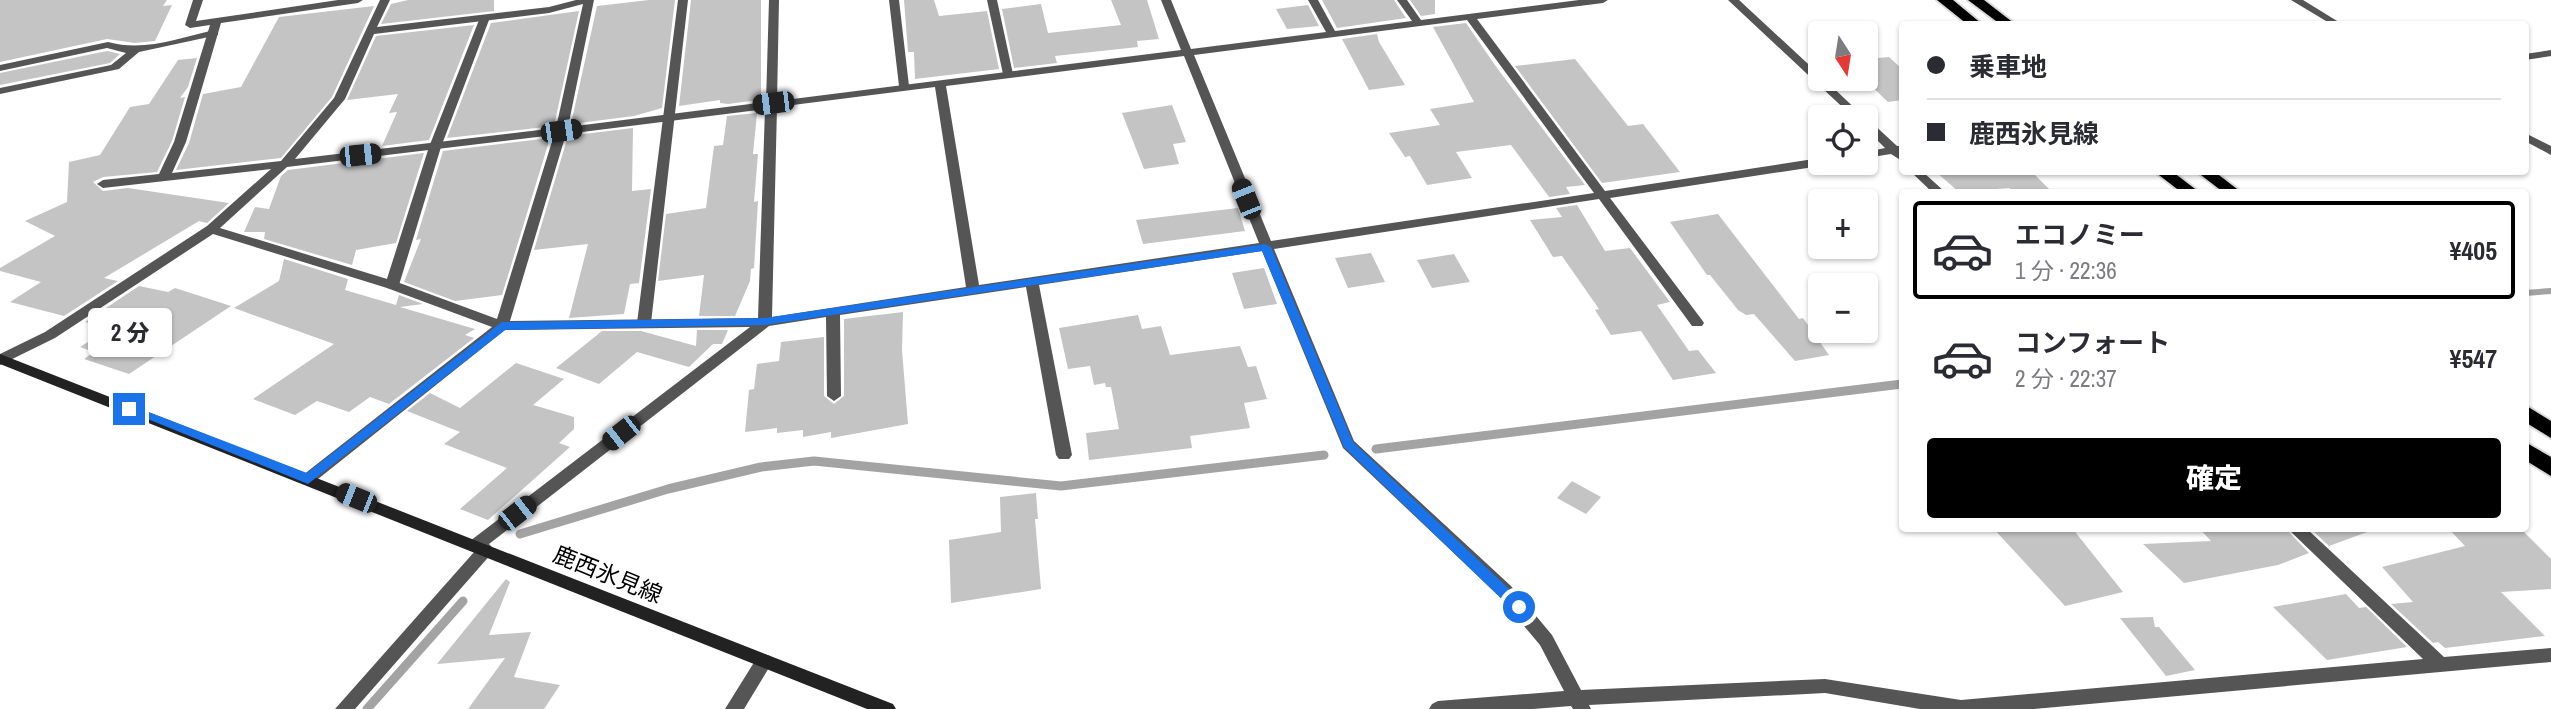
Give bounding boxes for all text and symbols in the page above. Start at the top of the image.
north arrow [1808,21,1878,91]
map controls [1808,21,1878,343]
text: 乗車地 [1969,49,2047,84]
car [751,90,796,116]
button: locate [1808,105,1878,175]
text: 鹿西氷見線 [1969,116,2099,151]
car [539,118,584,144]
car [339,142,382,168]
car [1229,176,1264,222]
button: + [1808,189,1878,259]
text: エコノミー [2015,217,2145,252]
icon: car [1931,219,1994,282]
text: ¥405 [2450,233,2497,268]
text: 1 分 · 22:36 [2015,255,2117,286]
button: − [1808,273,1878,343]
callout: 2 分 [87,308,171,356]
text: 2 分 [111,317,149,348]
text: コンフォート [2015,325,2170,360]
icon: car [1931,327,1994,390]
text: ¥547 [2450,341,2497,376]
text: 2 分 · 22:37 [2015,363,2117,394]
route end [113,393,145,425]
car [598,412,645,454]
button: 確定 [1927,438,2501,518]
car [333,480,380,516]
car [494,492,541,534]
street label: 鹿西氷見線 [549,538,667,610]
route start [1503,591,1535,623]

